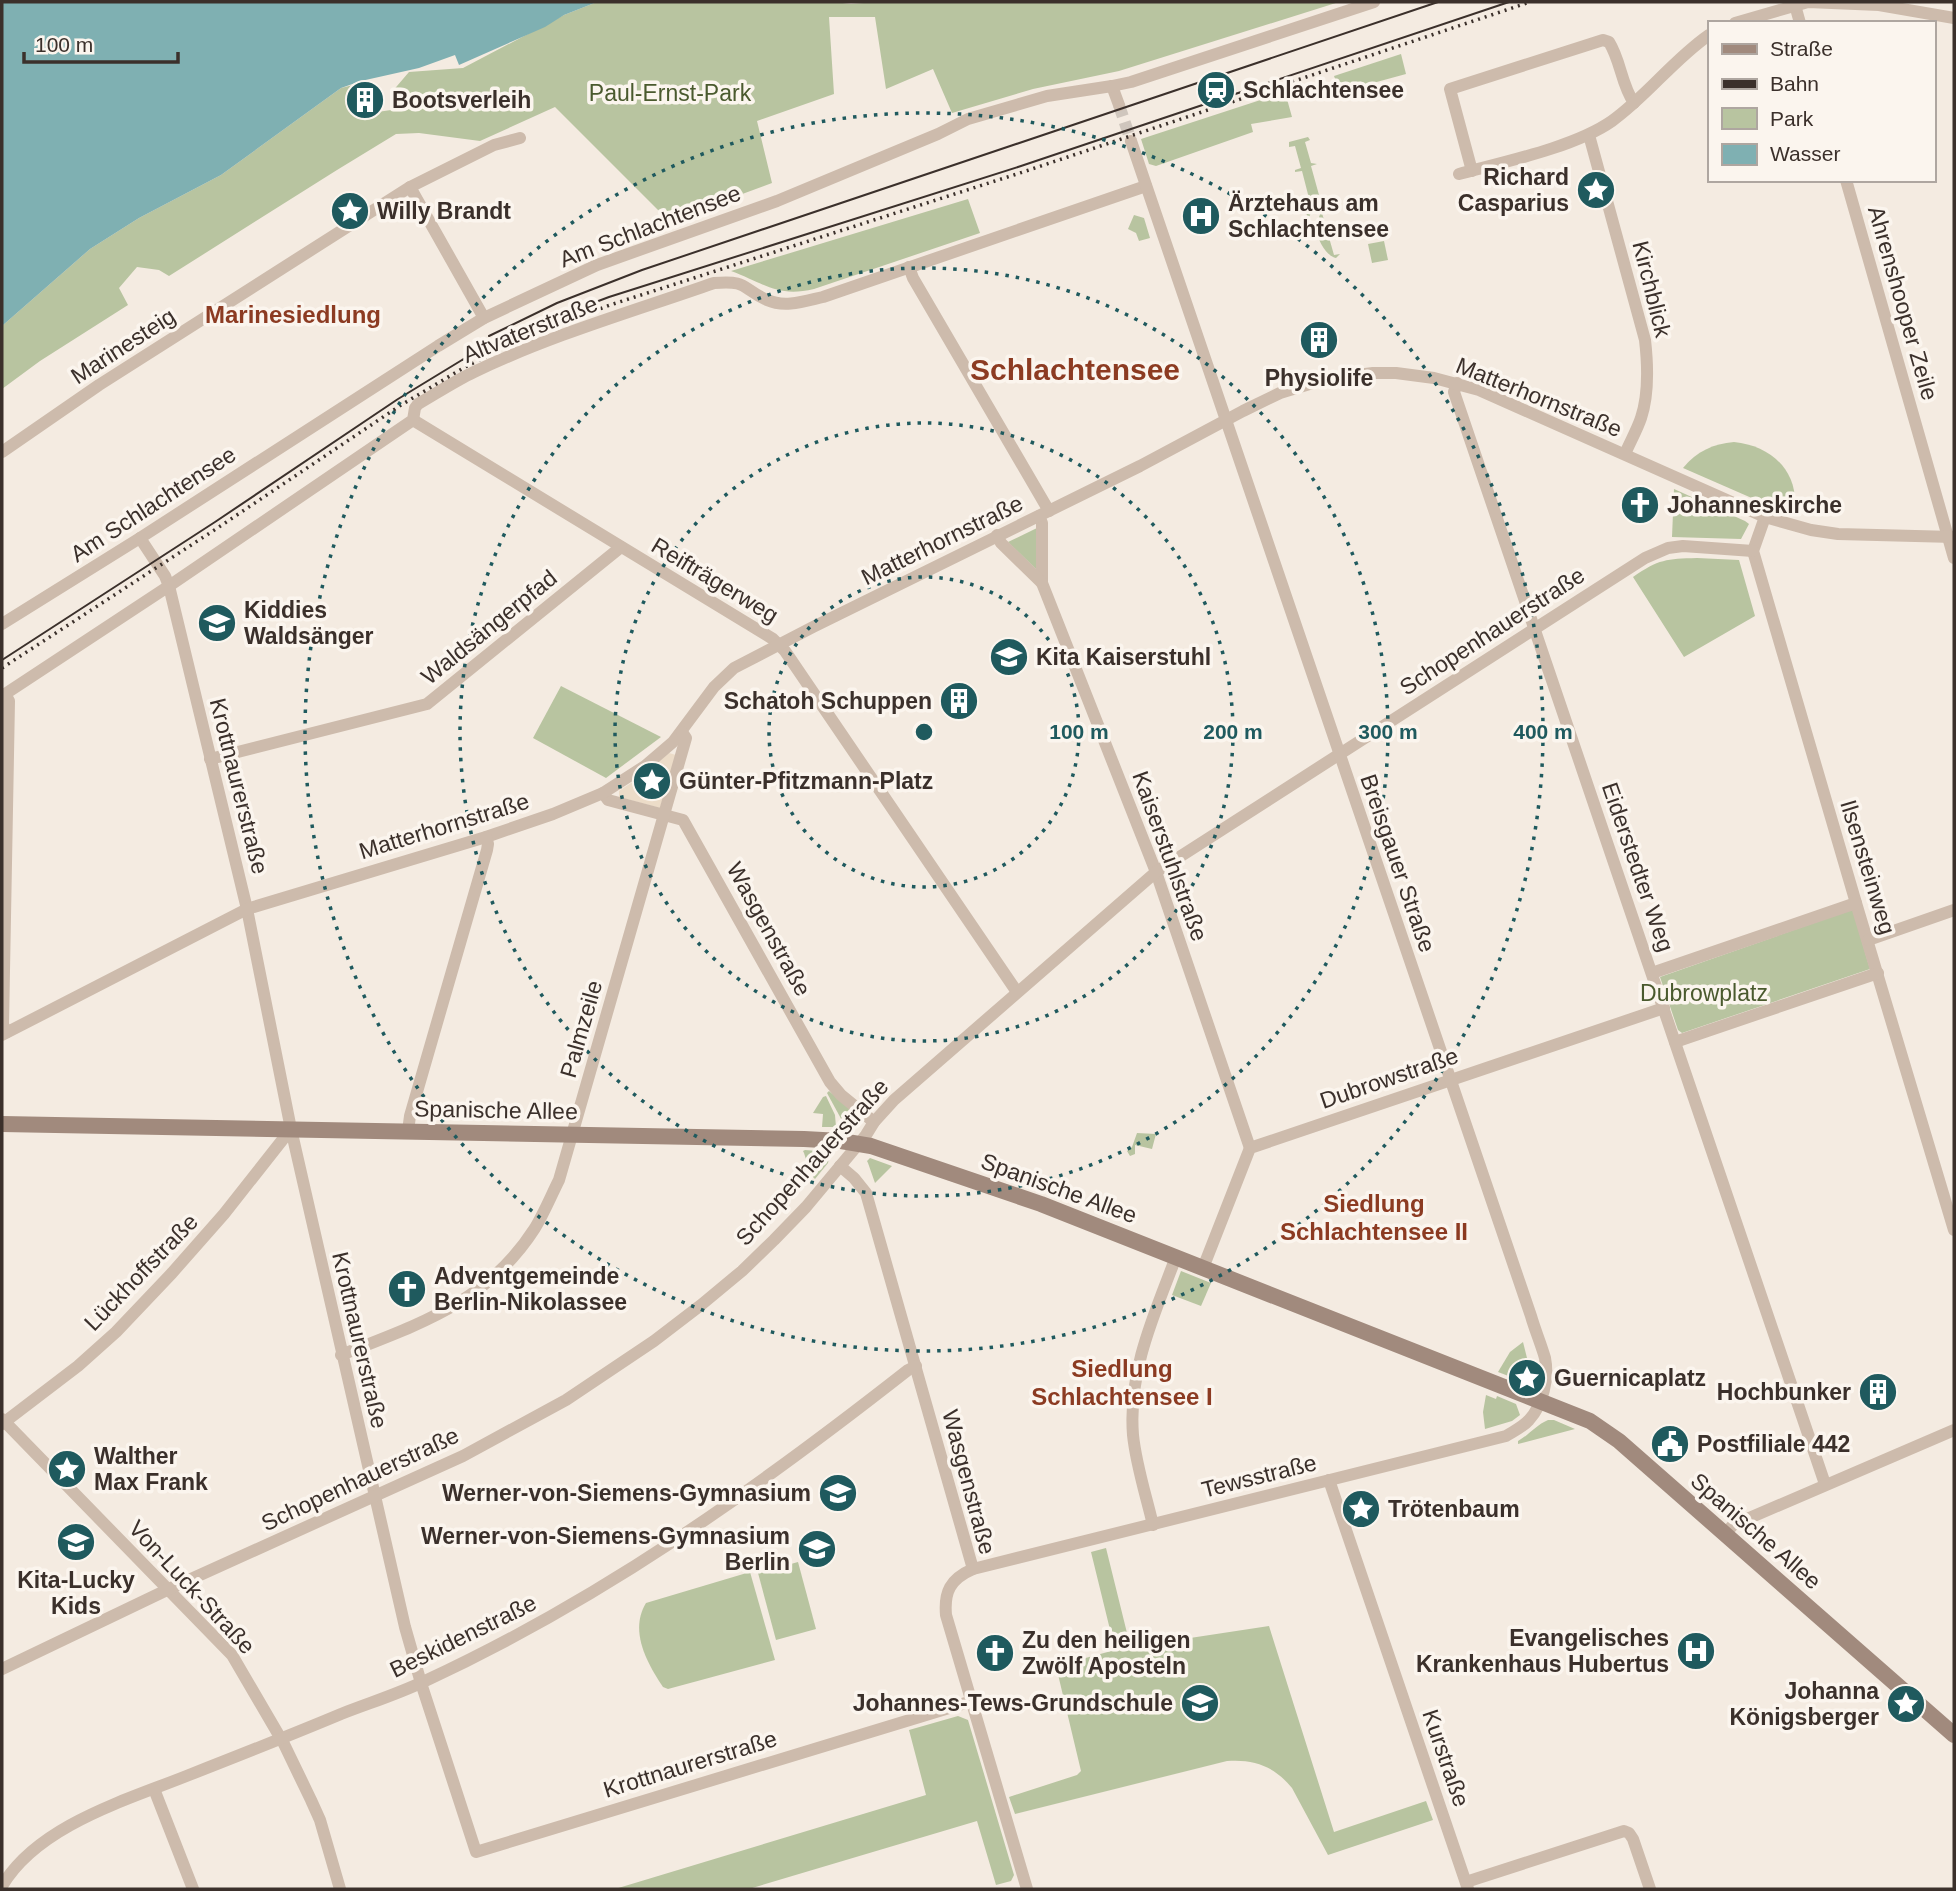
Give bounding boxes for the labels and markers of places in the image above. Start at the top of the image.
station icon: Schlachtensee [1195,69,1237,111]
place label: Schlachtensee [1243,77,1404,103]
building icon: Bootsverleih [344,79,386,121]
place label: Bootsverleih [392,87,531,113]
place label: Richard Casparius [1458,164,1569,216]
place icon: Richard Casparius [1575,169,1617,211]
place icon: Willy Brandt [329,190,371,232]
place label: Ärztehaus am Schlachtensee [1228,190,1389,242]
hospital icon: Ärztehaus am Schlachtensee [1180,195,1222,237]
place label: Willy Brandt [377,198,511,224]
building icon: Physiolife [1298,319,1340,361]
place label: Physiolife [1265,365,1373,391]
church icon: Johanneskirche [1619,484,1661,526]
place label: Johanneskirche [1667,492,1842,518]
place label: Kiddies Waldsänger [244,597,374,649]
school or university icon: Kiddies Waldsänger [196,602,238,644]
school or university icon: Kita Kaiserstuhl [988,636,1030,678]
place label: Kita Kaiserstuhl [1036,644,1211,670]
building icon: Schatoh Schuppen [938,680,980,722]
place label: Schatoh Schuppen [724,688,932,714]
centre of rings [912,720,936,744]
place icon: Günter-Pfitzmann-Platz [631,760,673,802]
place label: Günter-Pfitzmann-Platz [679,768,933,794]
place label: Adventgemeinde Berlin-Nikolassee [434,1263,627,1315]
church icon: Adventgemeinde Berlin-Nikolassee [386,1268,428,1310]
place icon: Guernicaplatz [1506,1357,1548,1399]
place label: Guernicaplatz [1554,1365,1706,1391]
building icon: Hochbunker [1857,1371,1899,1413]
place label: Hochbunker [1717,1379,1851,1405]
public building icon: Postfiliale 442 [1649,1423,1691,1465]
place label: Postfiliale 442 [1697,1431,1850,1457]
place label: Walther Max Frank [94,1443,208,1495]
place icon: Walther Max Frank [46,1448,88,1490]
school or university icon: Werner-von-Siemens-Gymnasium [817,1472,859,1514]
place label: Werner-von-Siemens-Gymnasium [442,1480,811,1506]
place icon: Trötenbaum [1340,1488,1382,1530]
place label: Trötenbaum [1388,1496,1520,1522]
school or university icon: Kita-Lucky Kids [55,1521,97,1563]
place label: Werner-von-Siemens-Gymnasium Berlin [421,1523,790,1575]
school or university icon: Werner-von-Siemens-Gymnasium Berlin [796,1528,838,1570]
place label: Kita-Lucky Kids [17,1567,135,1619]
place label: Evangelisches Krankenhaus Hubertus [1416,1625,1669,1677]
place label: Zu den heiligen Zwölf Aposteln [1022,1627,1191,1679]
hospital icon: Evangelisches Krankenhaus Hubertus [1675,1630,1717,1672]
church icon: Zu den heiligen Zwölf Aposteln [974,1632,1016,1674]
place label: Johanna Königsberger [1729,1678,1879,1730]
school or university icon: Johannes-Tews-Grundschule [1179,1682,1221,1724]
place icon: Johanna Königsberger [1885,1683,1927,1725]
place label: Johannes-Tews-Grundschule [853,1690,1173,1716]

